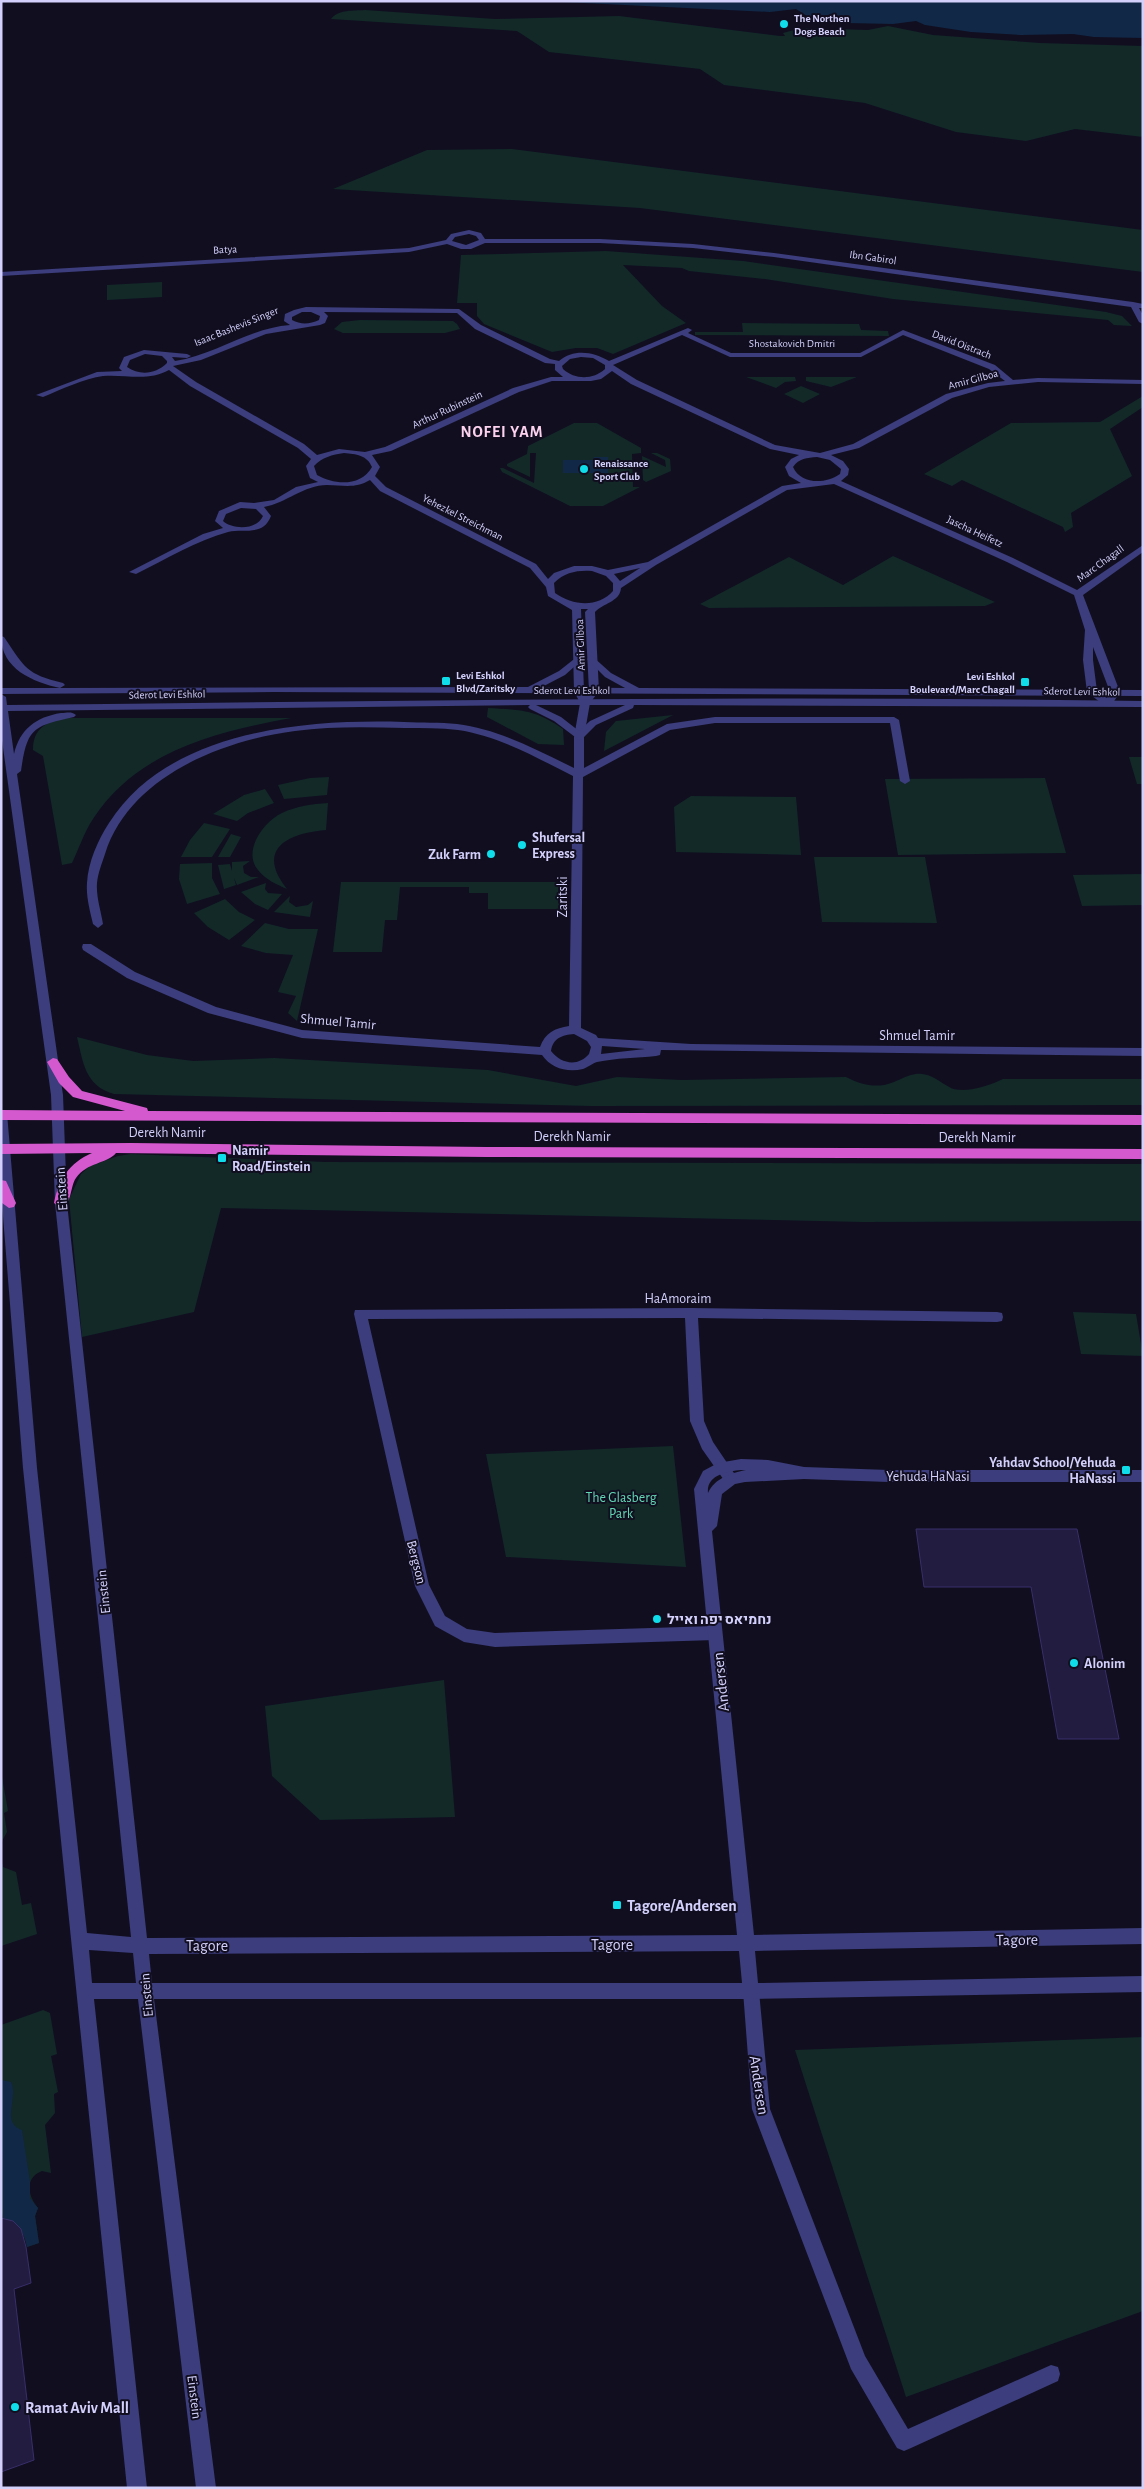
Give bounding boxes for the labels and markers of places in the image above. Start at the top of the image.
place label: The Northen Dogs Beach [794,13,850,37]
marker: The Northen Dogs Beach [778,18,790,30]
place label: Renaissance Sport Club [594,458,648,482]
marker: Renaissance Sport Club [578,463,590,475]
place label: Levi Eshkol Blvd/Zaritsky [456,670,515,694]
place label: Levi Eshkol Boulevard/Marc Chagall [910,671,1015,695]
marker: Levi Eshkol Blvd/Zaritsky [440,675,452,687]
marker: Levi Eshkol Boulevard/Marc Chagall [1019,676,1031,688]
place label: Shufersal Express [532,831,585,861]
marker: Shufersal Express [516,839,528,851]
place label: Zuk Farm [428,848,481,862]
marker: Zuk Farm [485,848,497,860]
place label: Namir Road/Einstein [232,1144,311,1174]
marker: Namir Road/Einstein [216,1152,228,1164]
place label: Yahdav School/Yehuda HaNassi [989,1456,1116,1486]
marker: Yahdav School/Yehuda HaNassi [1120,1464,1132,1476]
marker: נחמיאס יפה ואייל [651,1613,663,1625]
place label: נחמיאס יפה ואייל [667,1613,772,1627]
marker: Alonim [1068,1657,1080,1669]
place label: Alonim [1084,1657,1125,1671]
place label: Tagore/Andersen [627,1898,737,1914]
marker: Tagore/Andersen [611,1899,623,1911]
place label: Ramat Aviv Mall [25,2400,129,2416]
marker: Ramat Aviv Mall [9,2401,21,2413]

